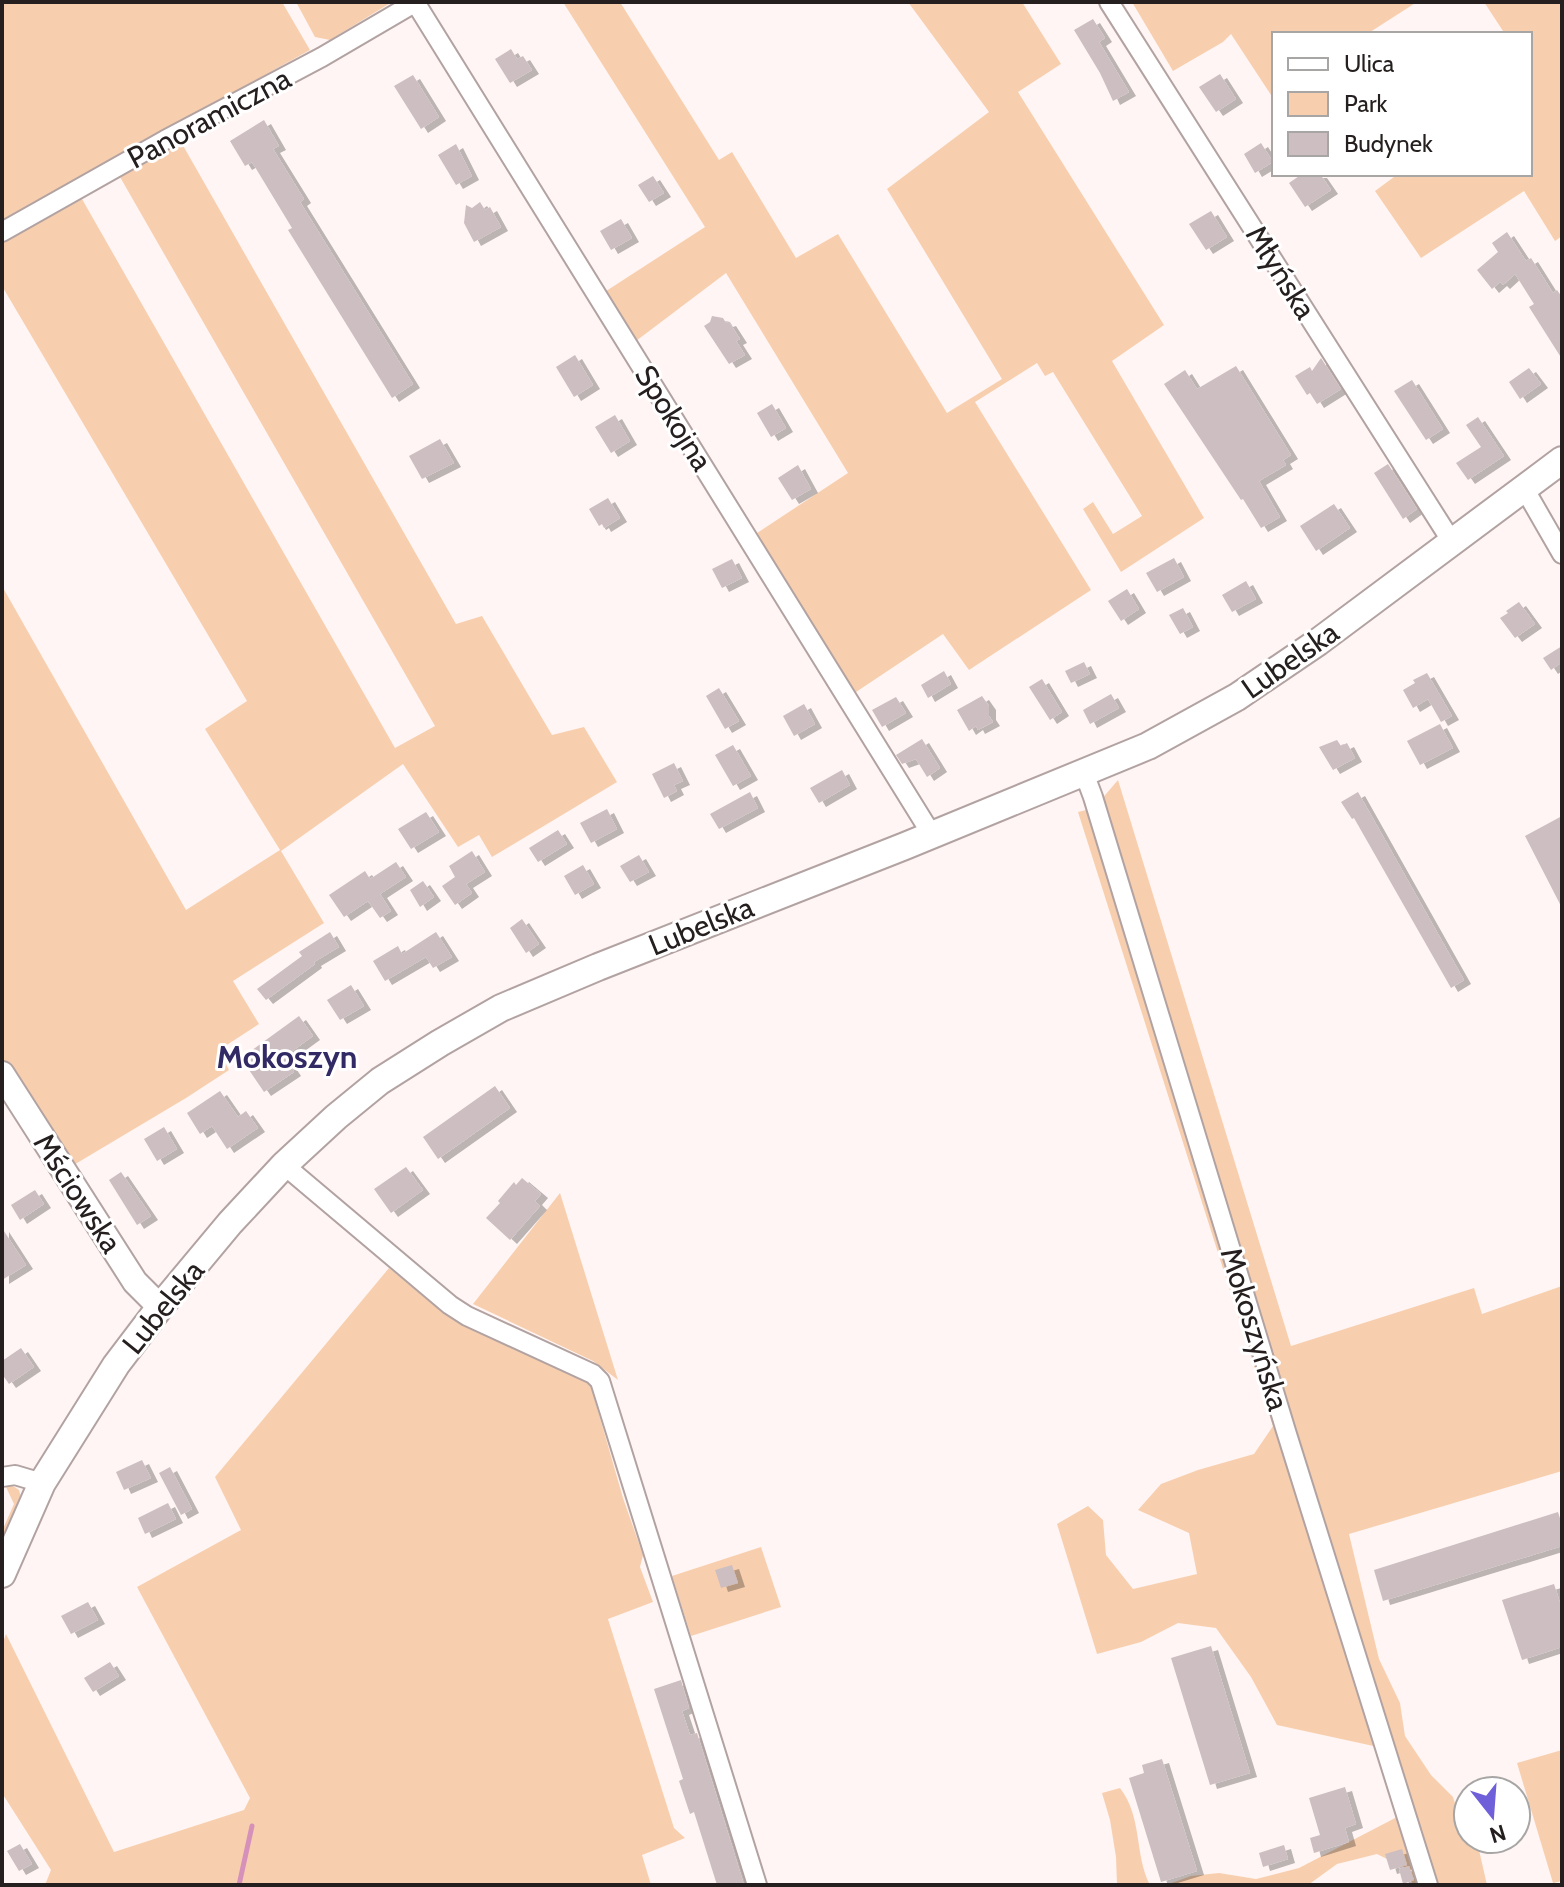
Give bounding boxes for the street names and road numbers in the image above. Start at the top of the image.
street label: Panoramiczna [121,59,298,177]
street label: Młyńska [1238,218,1324,326]
street label: Spokojna [627,358,721,478]
street label: Lubelska [1234,613,1346,707]
street label: Lubelska [643,888,759,964]
street label: Mściowska [26,1126,131,1260]
street label: Mokoszyńska [1213,1243,1297,1415]
street label: Lubelska [114,1252,212,1361]

